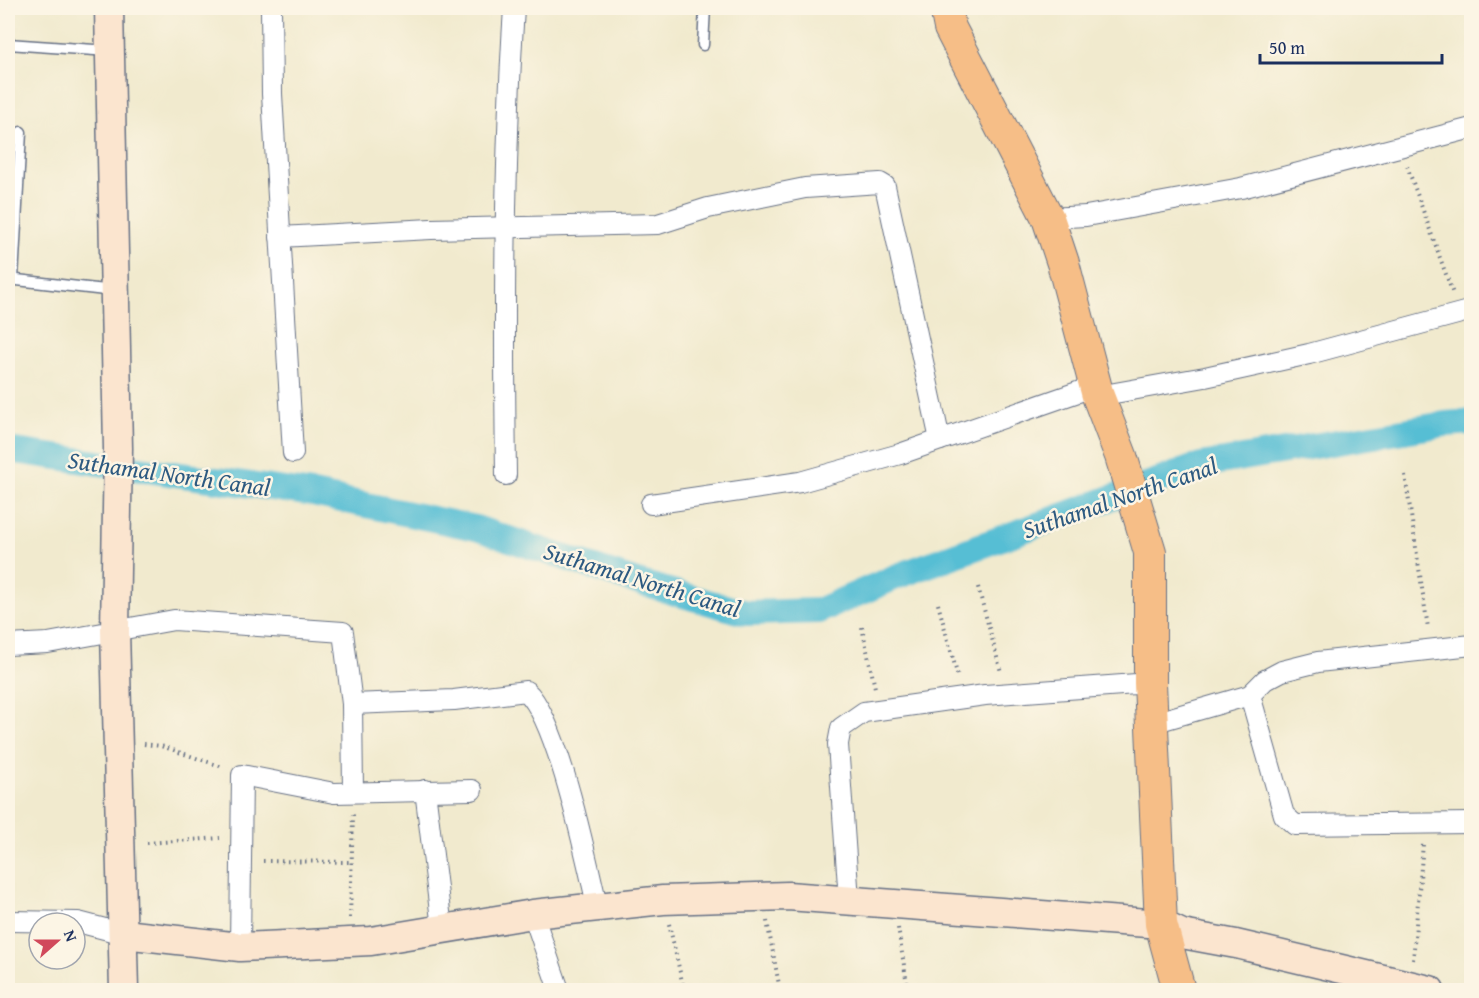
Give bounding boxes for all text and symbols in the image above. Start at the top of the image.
scale bar [1260,27,1442,65]
text: 50 m [1269,34,1305,61]
water label: Suthamal North Canal [66,442,272,505]
water label: Suthamal North Canal [1018,448,1222,547]
water label: Suthamal North Canal [540,533,745,626]
north arrow [27,911,87,971]
text: N [58,926,84,945]

